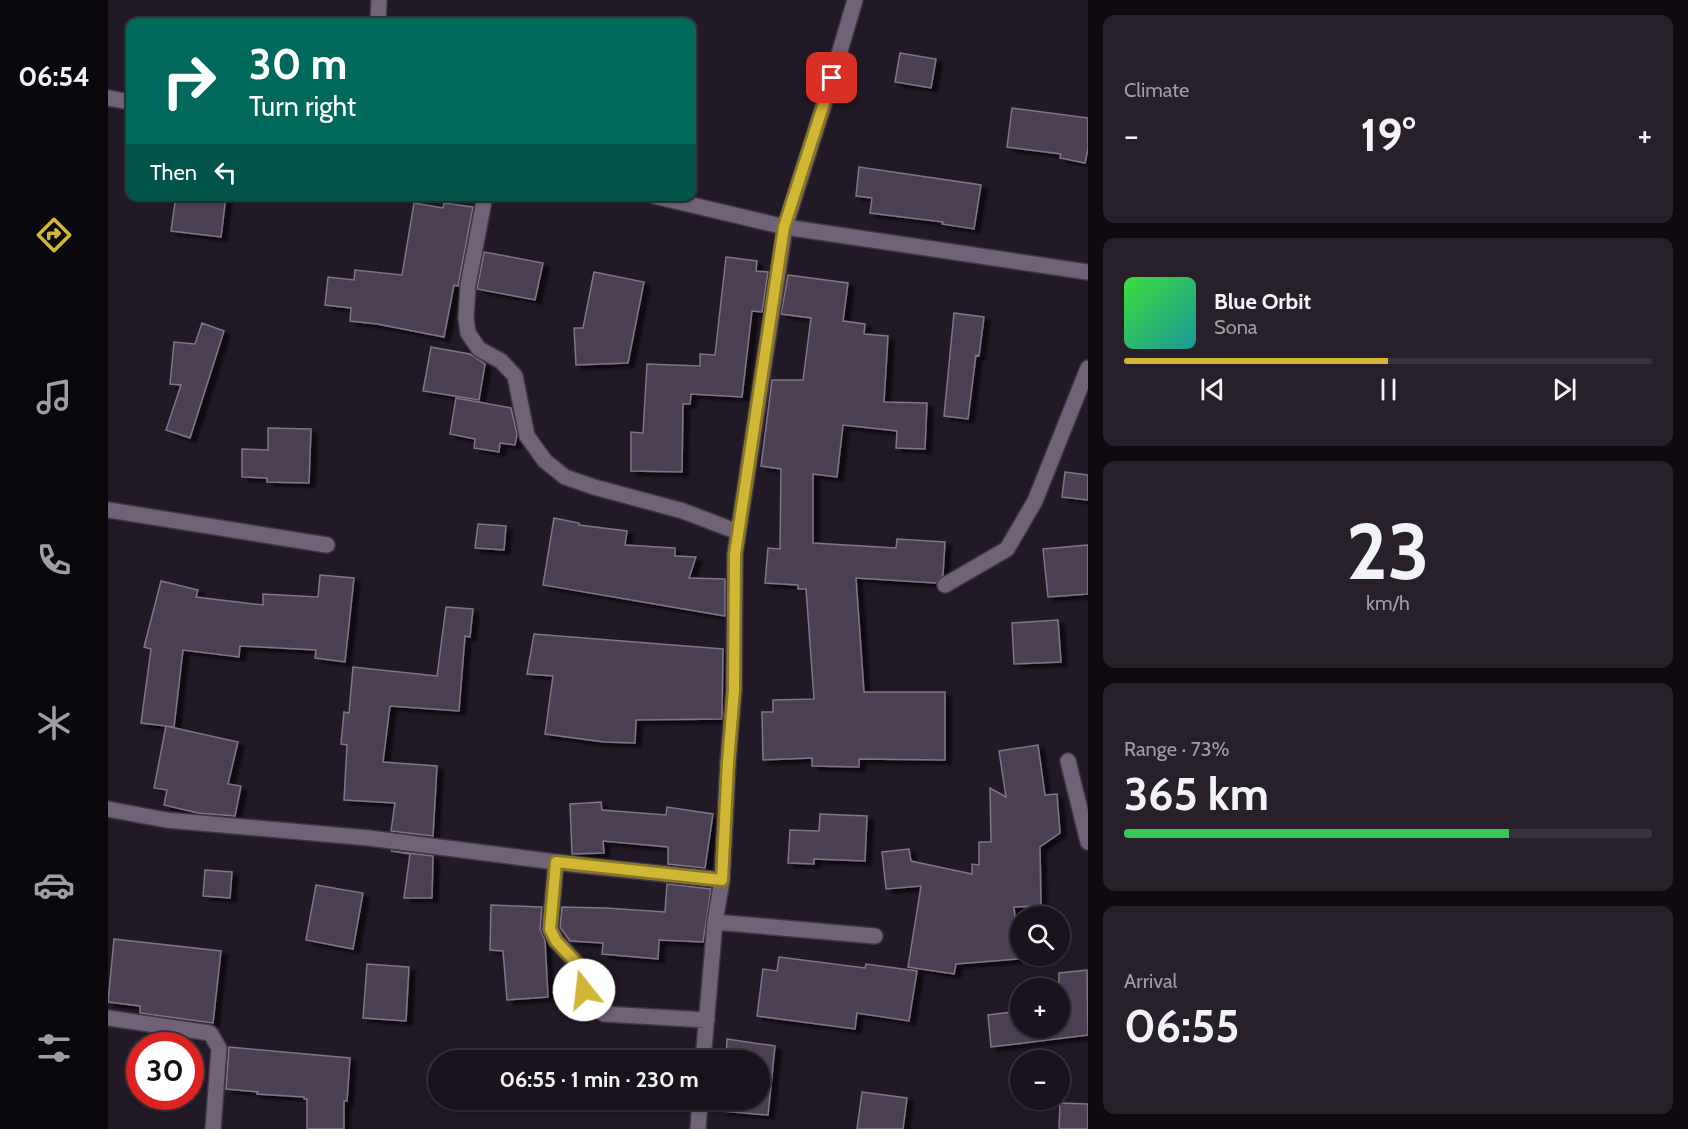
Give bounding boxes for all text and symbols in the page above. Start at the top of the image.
text: 30 m [249,38,347,90]
icon: right [150,42,228,120]
pin [806,52,857,103]
text: 06:54 [18,60,90,93]
icon: arrive [815,61,848,94]
text: Climate [1124,78,1189,102]
text: Turn right [249,90,356,123]
text: 19° [1361,108,1415,162]
text: − [1124,115,1139,155]
text: + [1637,115,1652,155]
icon: left [209,156,242,189]
text: Then [150,159,197,186]
icon: directions [33,214,75,256]
text: Blue Orbit [1214,288,1311,315]
text: Sona [1214,315,1257,339]
icon: previous [1196,373,1229,406]
icon: pause [1372,373,1405,406]
icon: next [1548,373,1581,406]
icon: music [33,376,75,418]
text: 23 [1346,504,1430,599]
icon: phone [33,539,75,581]
text: km/h [1366,591,1410,615]
icon: climate [33,702,75,744]
text: Range · 73% [1124,737,1230,761]
text: 365 km [1124,767,1269,821]
icon: car [33,864,75,906]
map controls [1010,906,1070,1110]
button: search [1010,906,1070,966]
position arrow [552,958,616,1022]
text: Arrival [1124,969,1177,993]
button: + [1010,978,1070,1038]
text: 06:55 [1124,999,1239,1053]
icon: filters [33,1027,75,1069]
speed limit sign: 30 [126,1032,204,1110]
button: − [1010,1050,1070,1110]
text: 06:55 · 1 min · 230 m [499,1066,699,1093]

